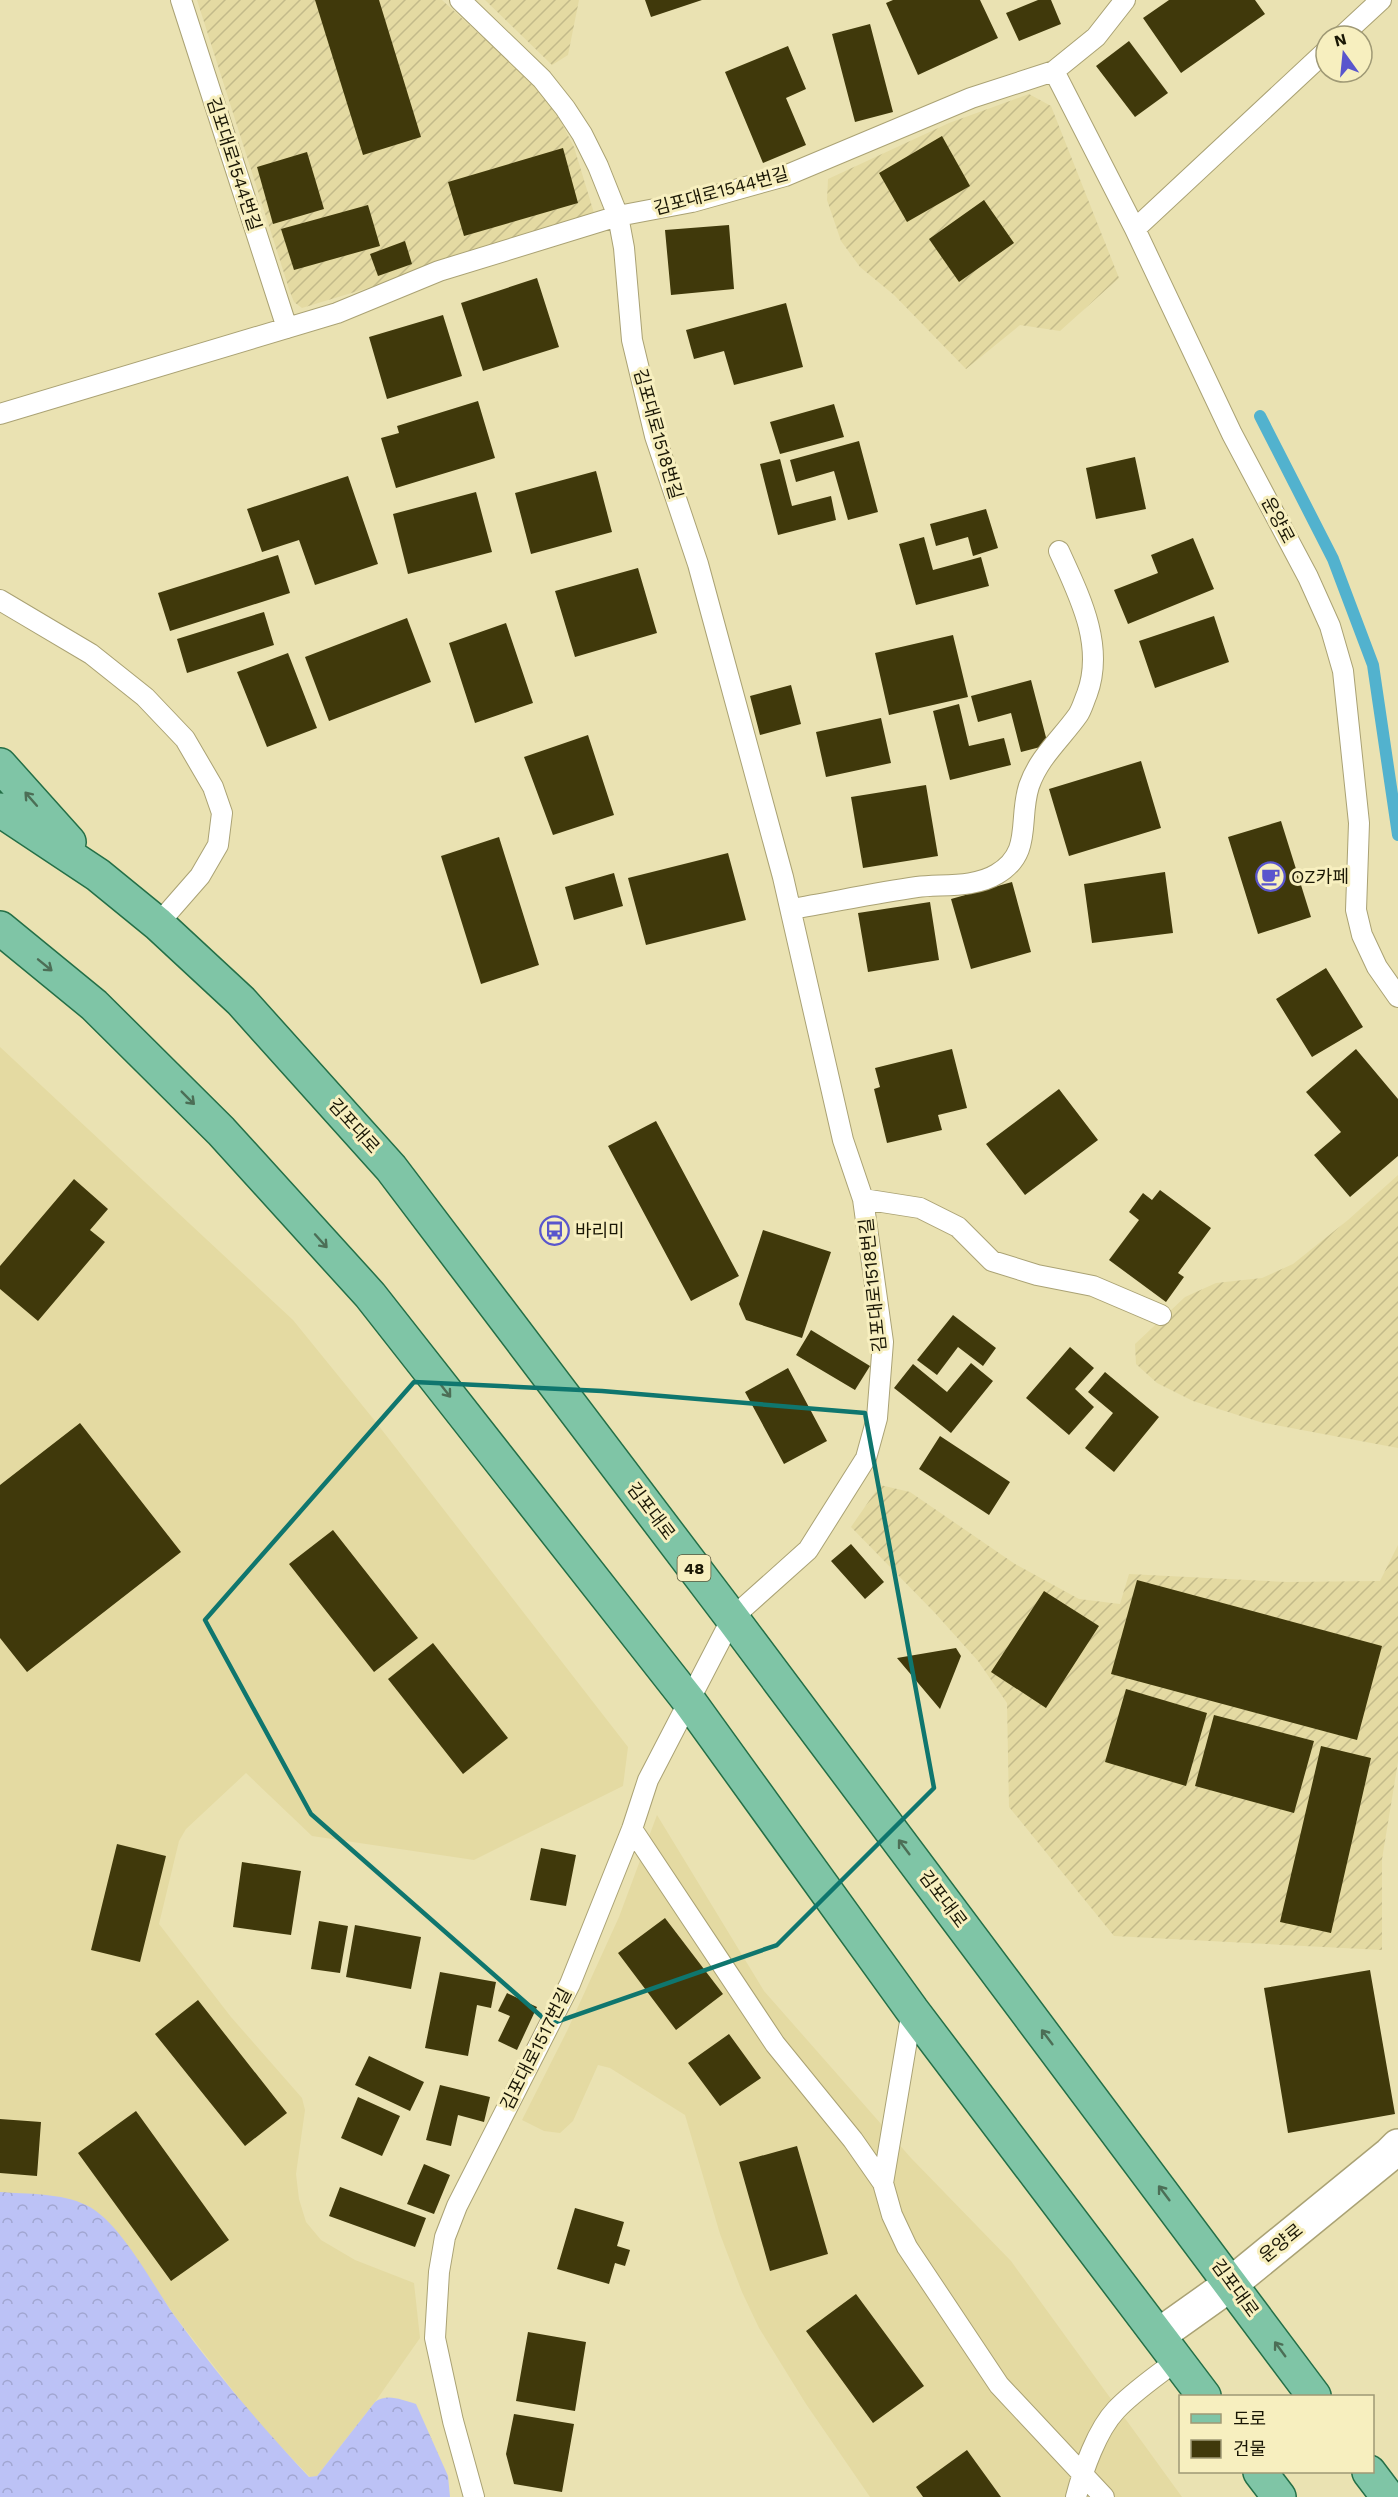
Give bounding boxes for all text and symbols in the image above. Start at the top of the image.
north arrow [1314,24,1374,84]
text: N [1332,29,1348,51]
street label: 김포대로1544번길 [203,95,266,233]
street label: 김포대로1544번길 [651,162,791,219]
street label: 김포대로1518번길 [630,366,687,502]
street label: 운양로 [1258,493,1299,547]
one-way arrow [24,792,38,807]
cafe icon: OZ카페 [1254,861,1286,893]
place label: OZ카페 [1291,866,1349,887]
one-way arrow [37,958,52,972]
one-way arrow [180,1091,195,1106]
street label: 김포대로 [324,1094,384,1157]
bus stop icon: 바리미 [538,1215,570,1247]
street label: 김포대로1518번길 [855,1217,890,1353]
place label: 바리미 [575,1220,625,1241]
one-way arrow [313,1233,328,1248]
one-way arrow [439,1382,452,1398]
street label: 김포대로 [623,1478,680,1543]
road number: 48 [678,1555,710,1581]
one-way arrow [898,1840,911,1856]
street label: 김포대로 [915,1866,972,1931]
street label: 김포대로1517번길 [496,1984,575,2113]
one-way arrow [1040,2029,1053,2045]
one-way arrow [1157,2185,1170,2201]
street label: 운양로 [1255,2219,1307,2266]
street label: 김포대로 [1207,2255,1263,2321]
one-way arrow [1274,2342,1286,2358]
legend [1179,2395,1374,2473]
text: 도로 [1233,2408,1266,2429]
text: 건물 [1233,2438,1266,2459]

